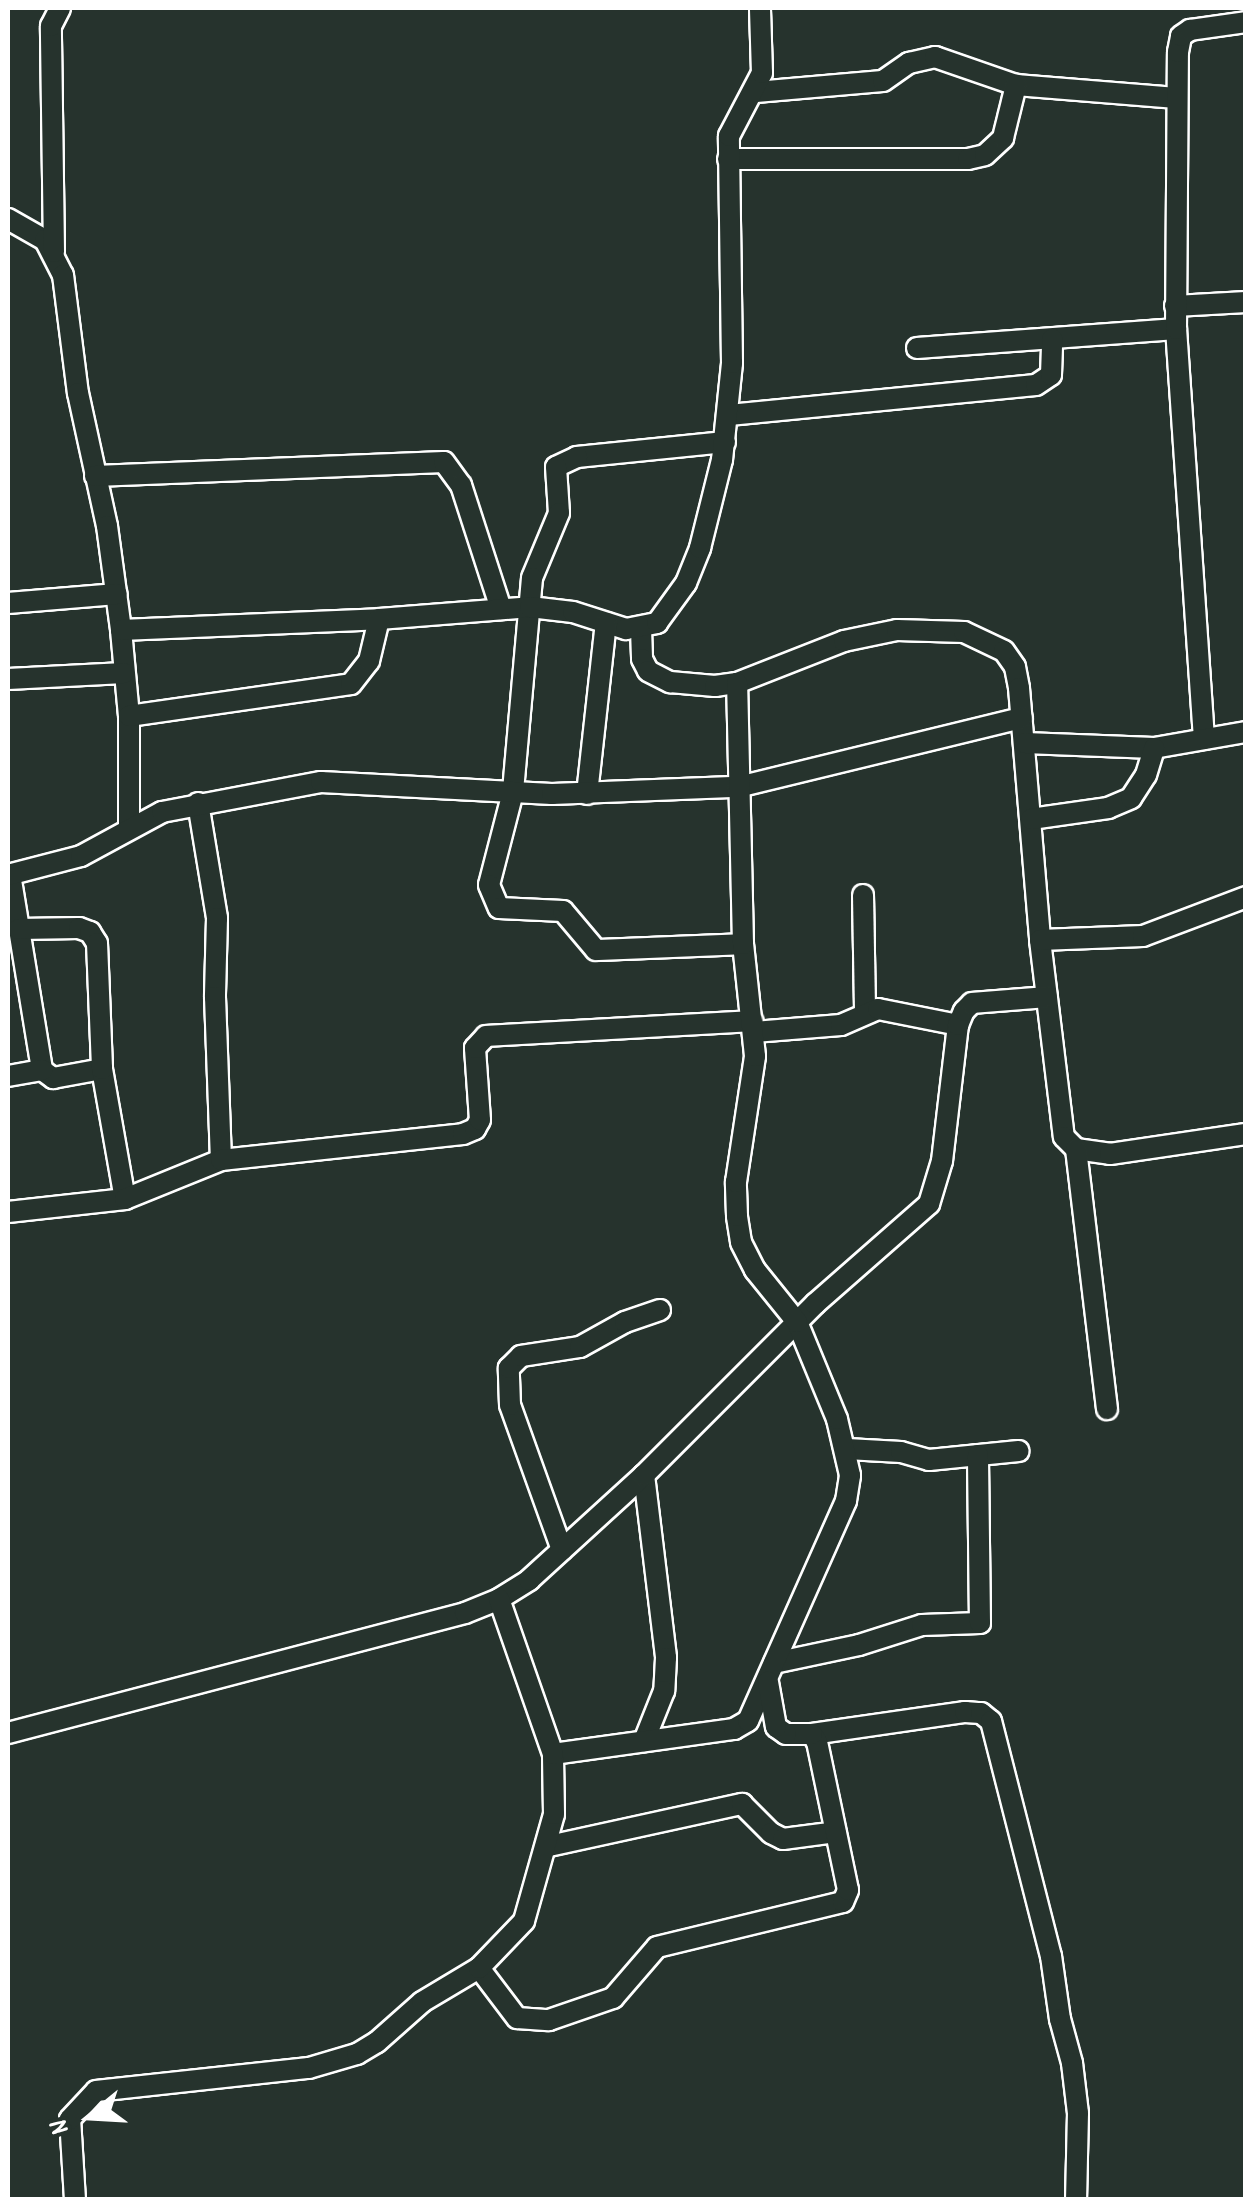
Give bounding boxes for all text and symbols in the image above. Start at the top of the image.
north arrow [40,2067,140,2167]
text: N [40,2114,83,2139]

